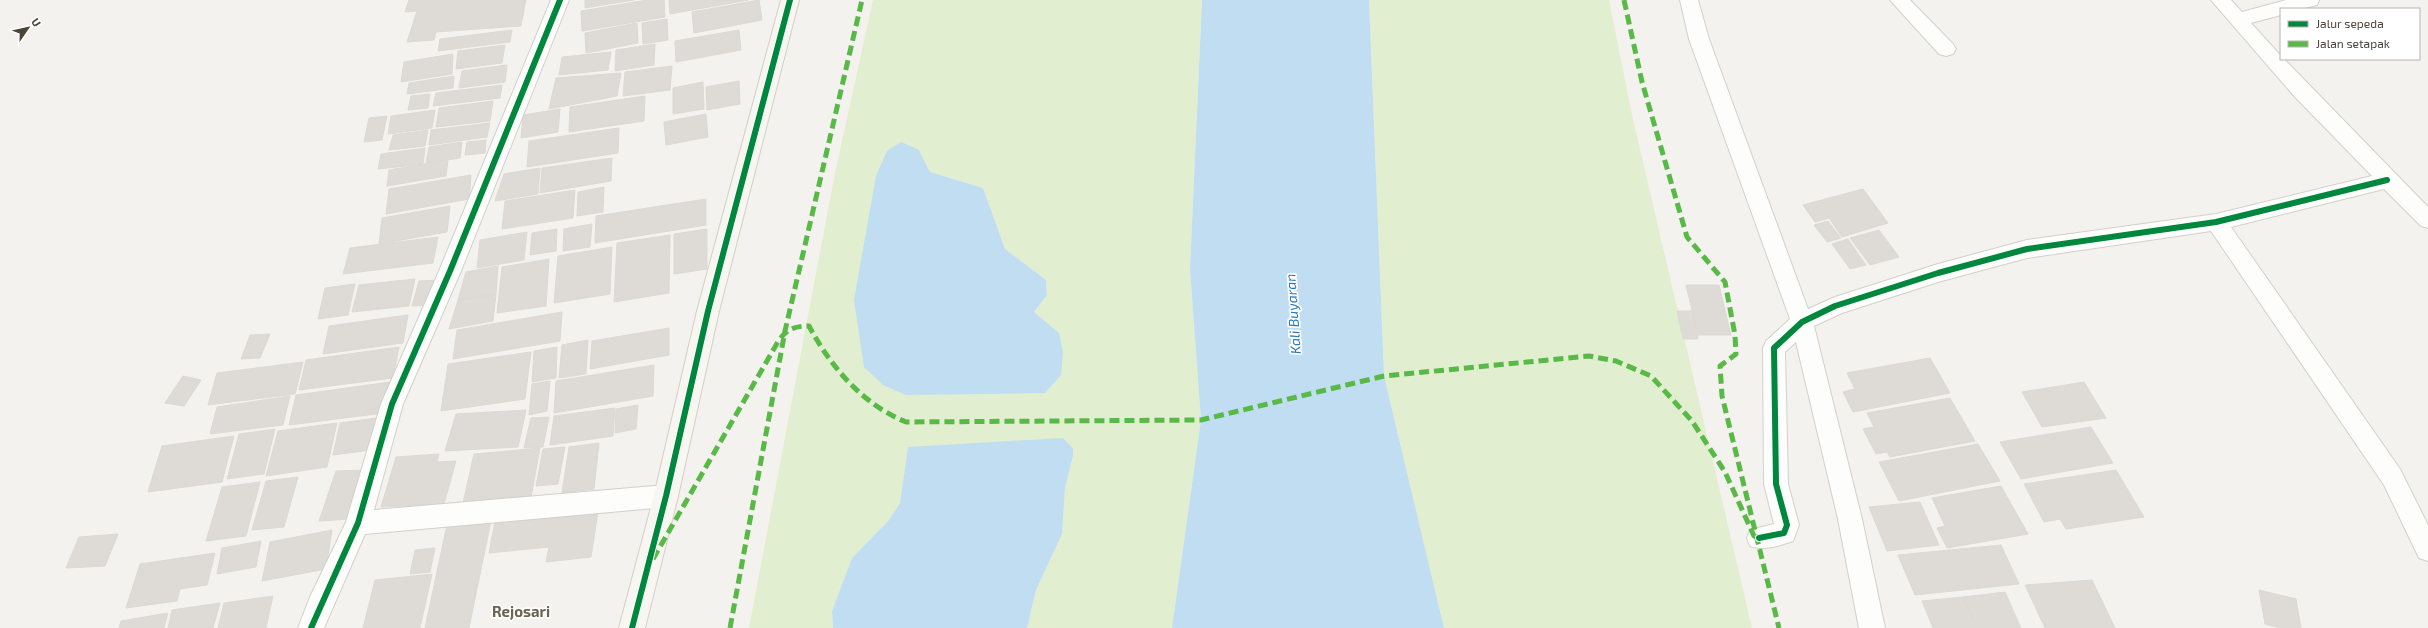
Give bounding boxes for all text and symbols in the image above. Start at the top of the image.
north arrow [8,8,48,48]
legend [2280,8,2420,60]
text: U [29,15,44,29]
text: Jalur sepeda [2316,16,2384,30]
text: Jalan setapak [2316,36,2390,50]
water label: Kali Buyaran [1281,273,1304,355]
district label: Rejosari [492,602,550,620]

